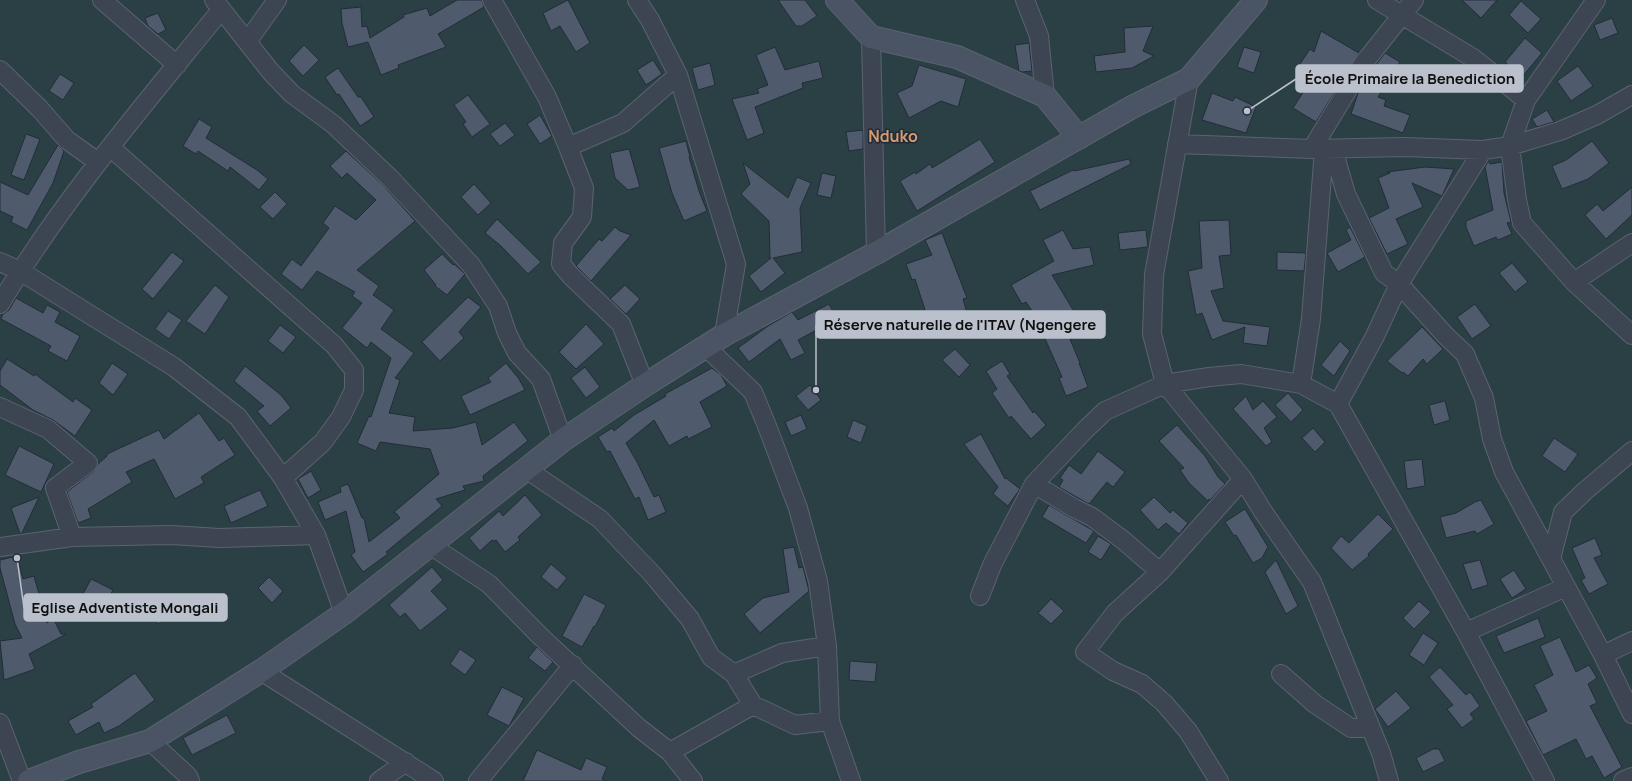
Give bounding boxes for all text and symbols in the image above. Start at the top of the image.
callout: École Primaire la Benediction [1296,65,1523,92]
text: École Primaire la Benediction [1305,68,1515,89]
district label: Nduko [868,125,918,147]
callout: Réserve naturelle de l'ITAV (Ngengere [816,311,1105,338]
text: Réserve naturelle de l'ITAV (Ngengere [824,314,1096,335]
callout: Eglise Adventiste Mongali [24,594,227,621]
text: Eglise Adventiste Mongali [32,597,218,618]

